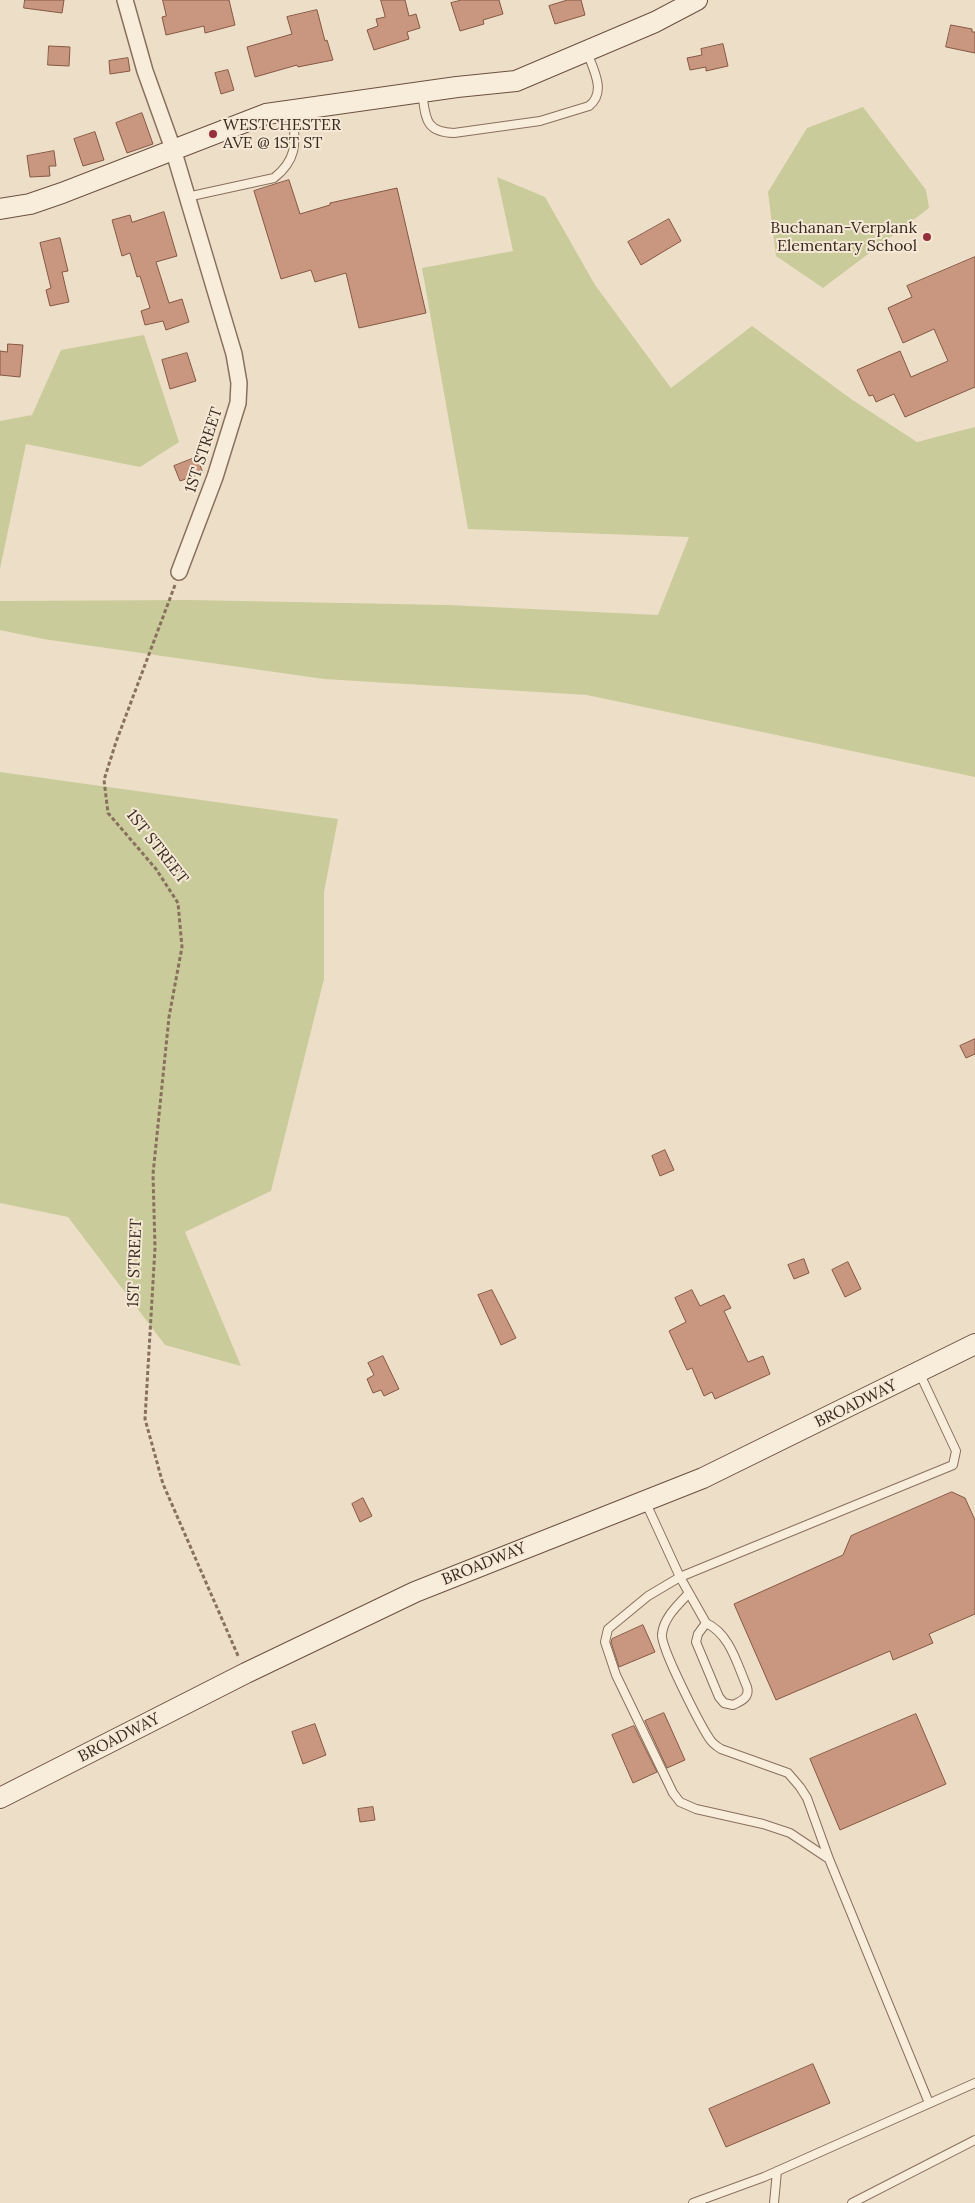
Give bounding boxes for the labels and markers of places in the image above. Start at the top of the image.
place label: WESTCHESTER AVE @ 1ST ST [223,115,341,153]
marker: WESTCHESTER AVE @ 1ST ST [207,128,219,140]
place label: Buchanan-Verplank Elementary School [770,218,917,256]
marker: Buchanan-Verplank Elementary School [921,231,933,243]

